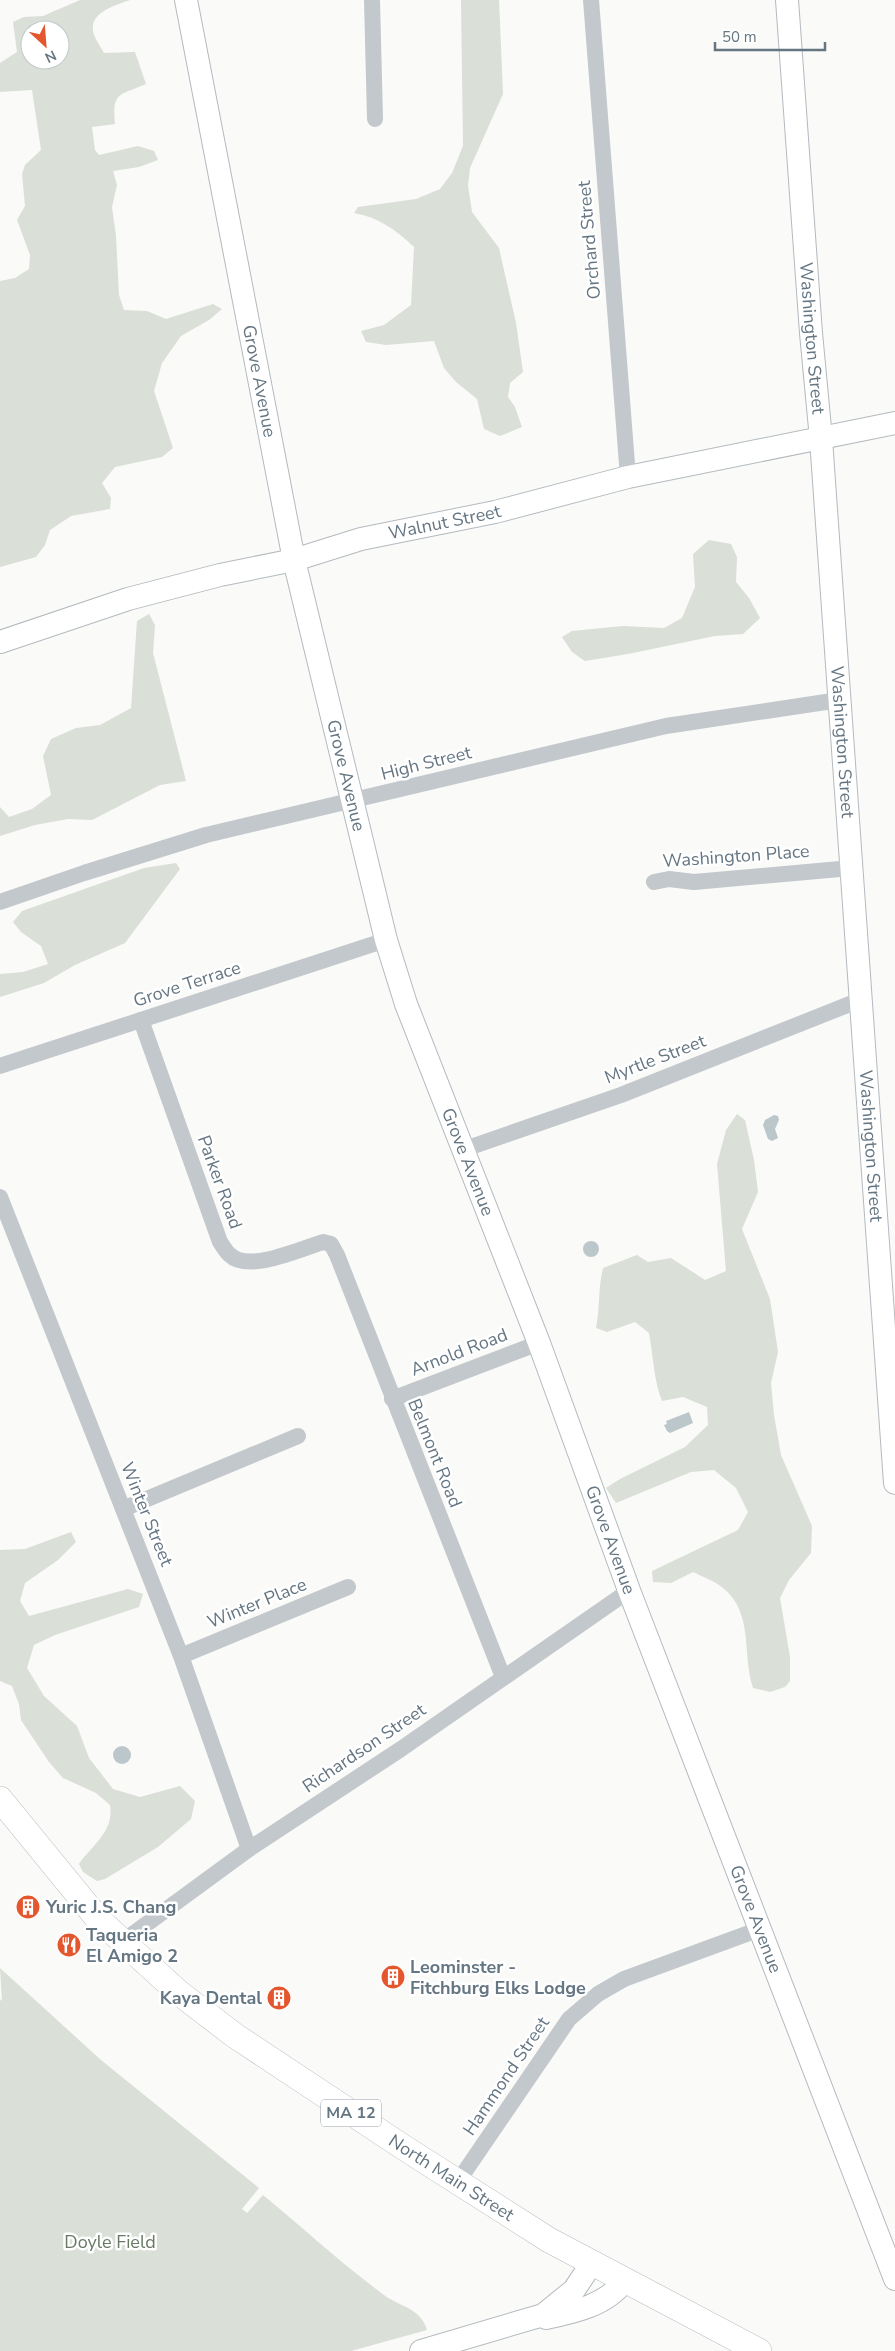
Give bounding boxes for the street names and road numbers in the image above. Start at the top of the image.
street label: Orchard Street [572,179,606,300]
street label: Washington Street [794,261,831,416]
street label: Grove Avenue [237,323,282,439]
street label: Walnut Street [386,499,504,545]
street label: Washington Street [825,665,860,820]
street label: Grove Avenue [321,717,371,834]
street label: High Street [378,740,474,786]
street label: Washington Place [662,839,810,873]
street label: Grove Terrace [130,955,244,1013]
street label: Myrtle Street [601,1028,710,1089]
street label: Washington Street [854,1069,889,1223]
street label: Grove Avenue [436,1105,500,1219]
street label: Parker Road [192,1132,248,1232]
street label: Arnold Road [407,1323,511,1381]
street label: Belmont Road [402,1395,468,1511]
street label: Winter Street [115,1458,179,1570]
street label: Grove Avenue [580,1482,641,1598]
street label: Winter Place [204,1572,310,1634]
street label: Richardson Street [298,1697,431,1798]
street label: Grove Avenue [724,1861,788,1976]
street label: Hammond Street [457,2011,555,2140]
road number: MA 12 [321,2100,381,2126]
street label: North Main Street [384,2129,519,2227]

